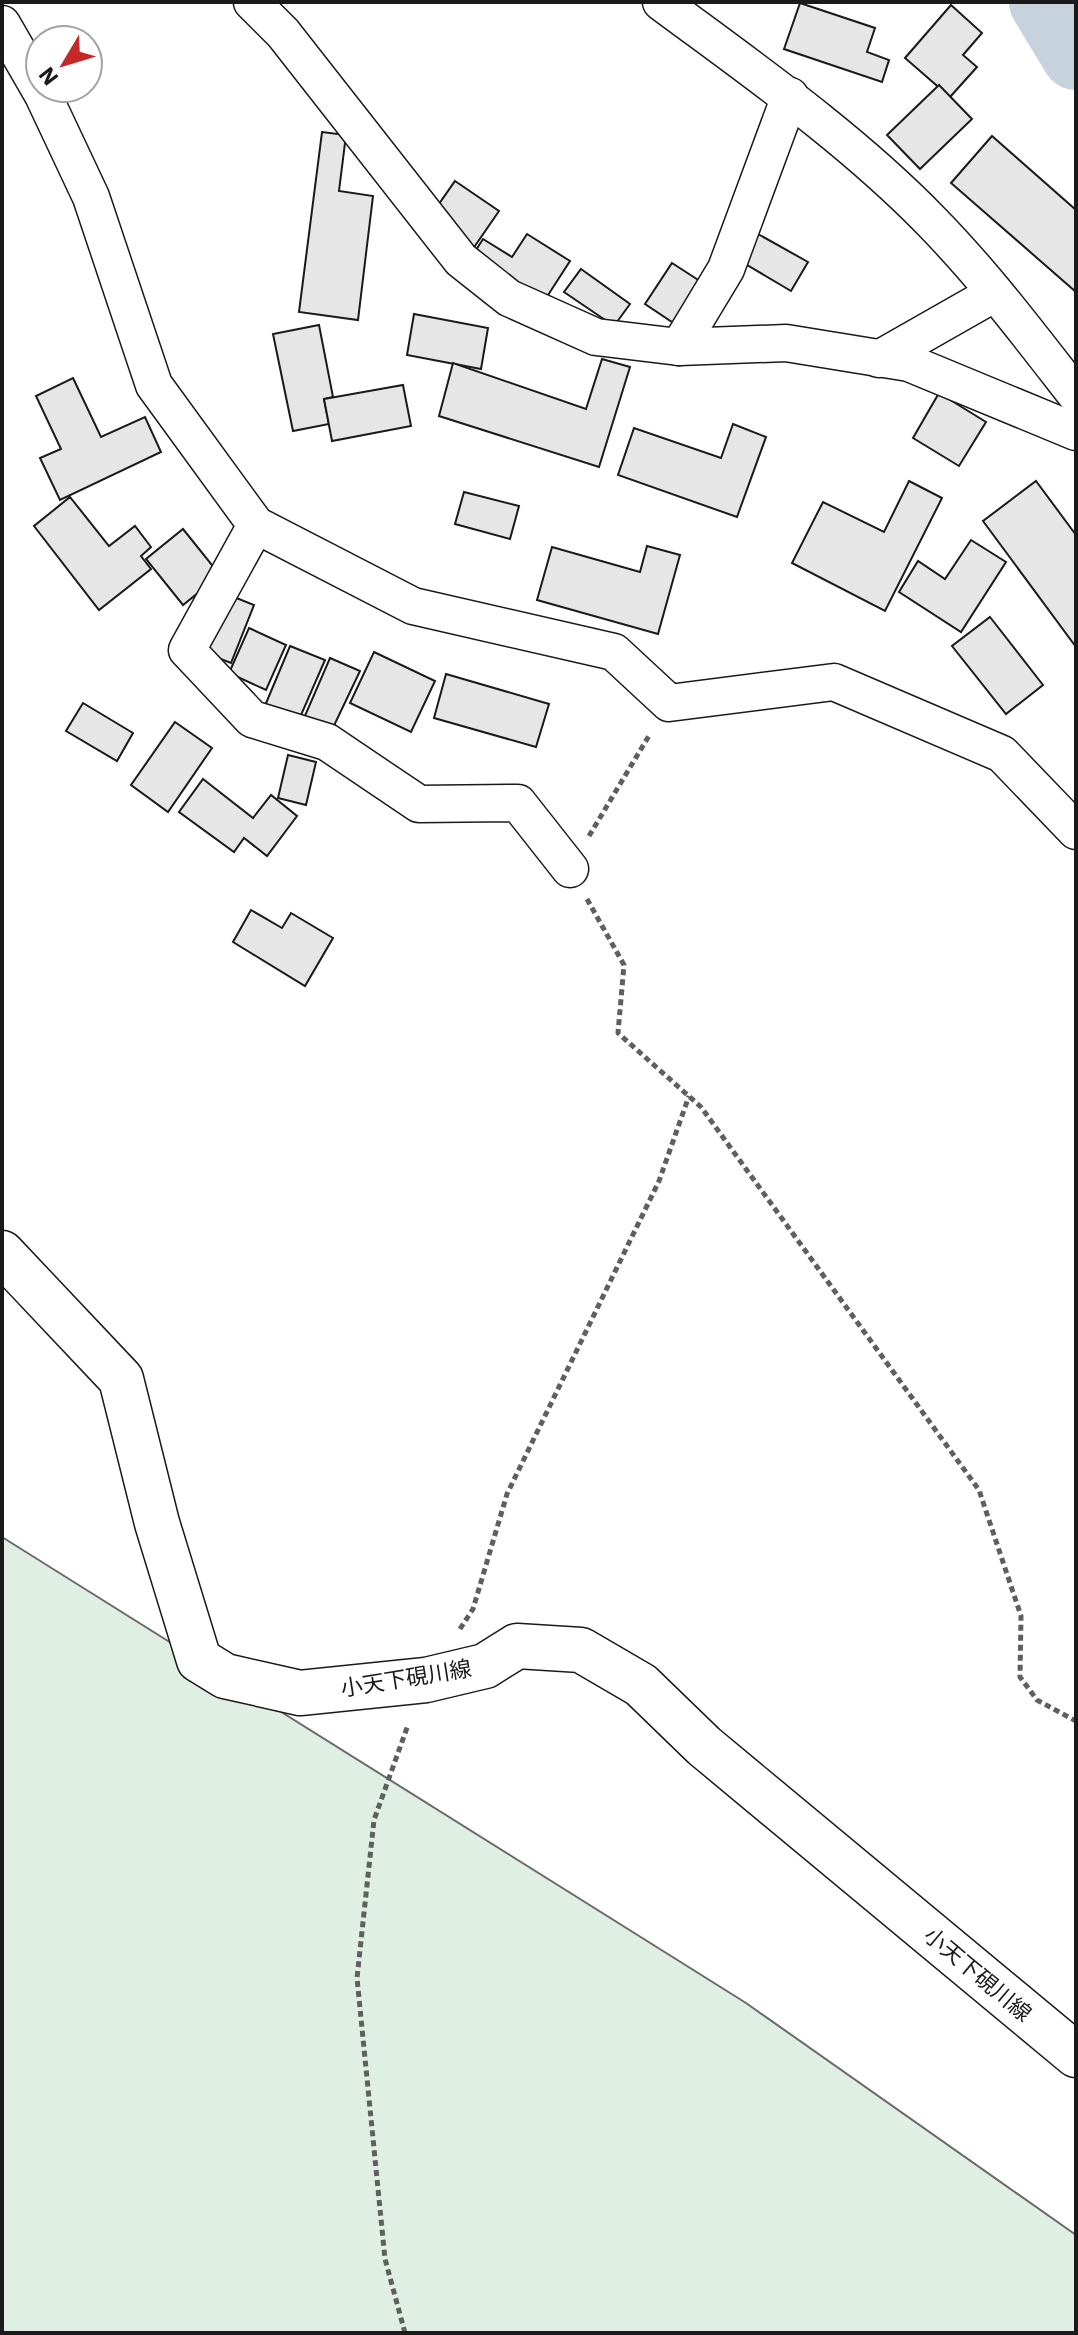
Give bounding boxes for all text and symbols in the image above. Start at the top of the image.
north arrow [24,24,104,104]
text: N [32,61,64,92]
street label: 小天下硯川線 [338,1653,473,1702]
street label: 小天下硯川線 [918,1920,1038,2027]

